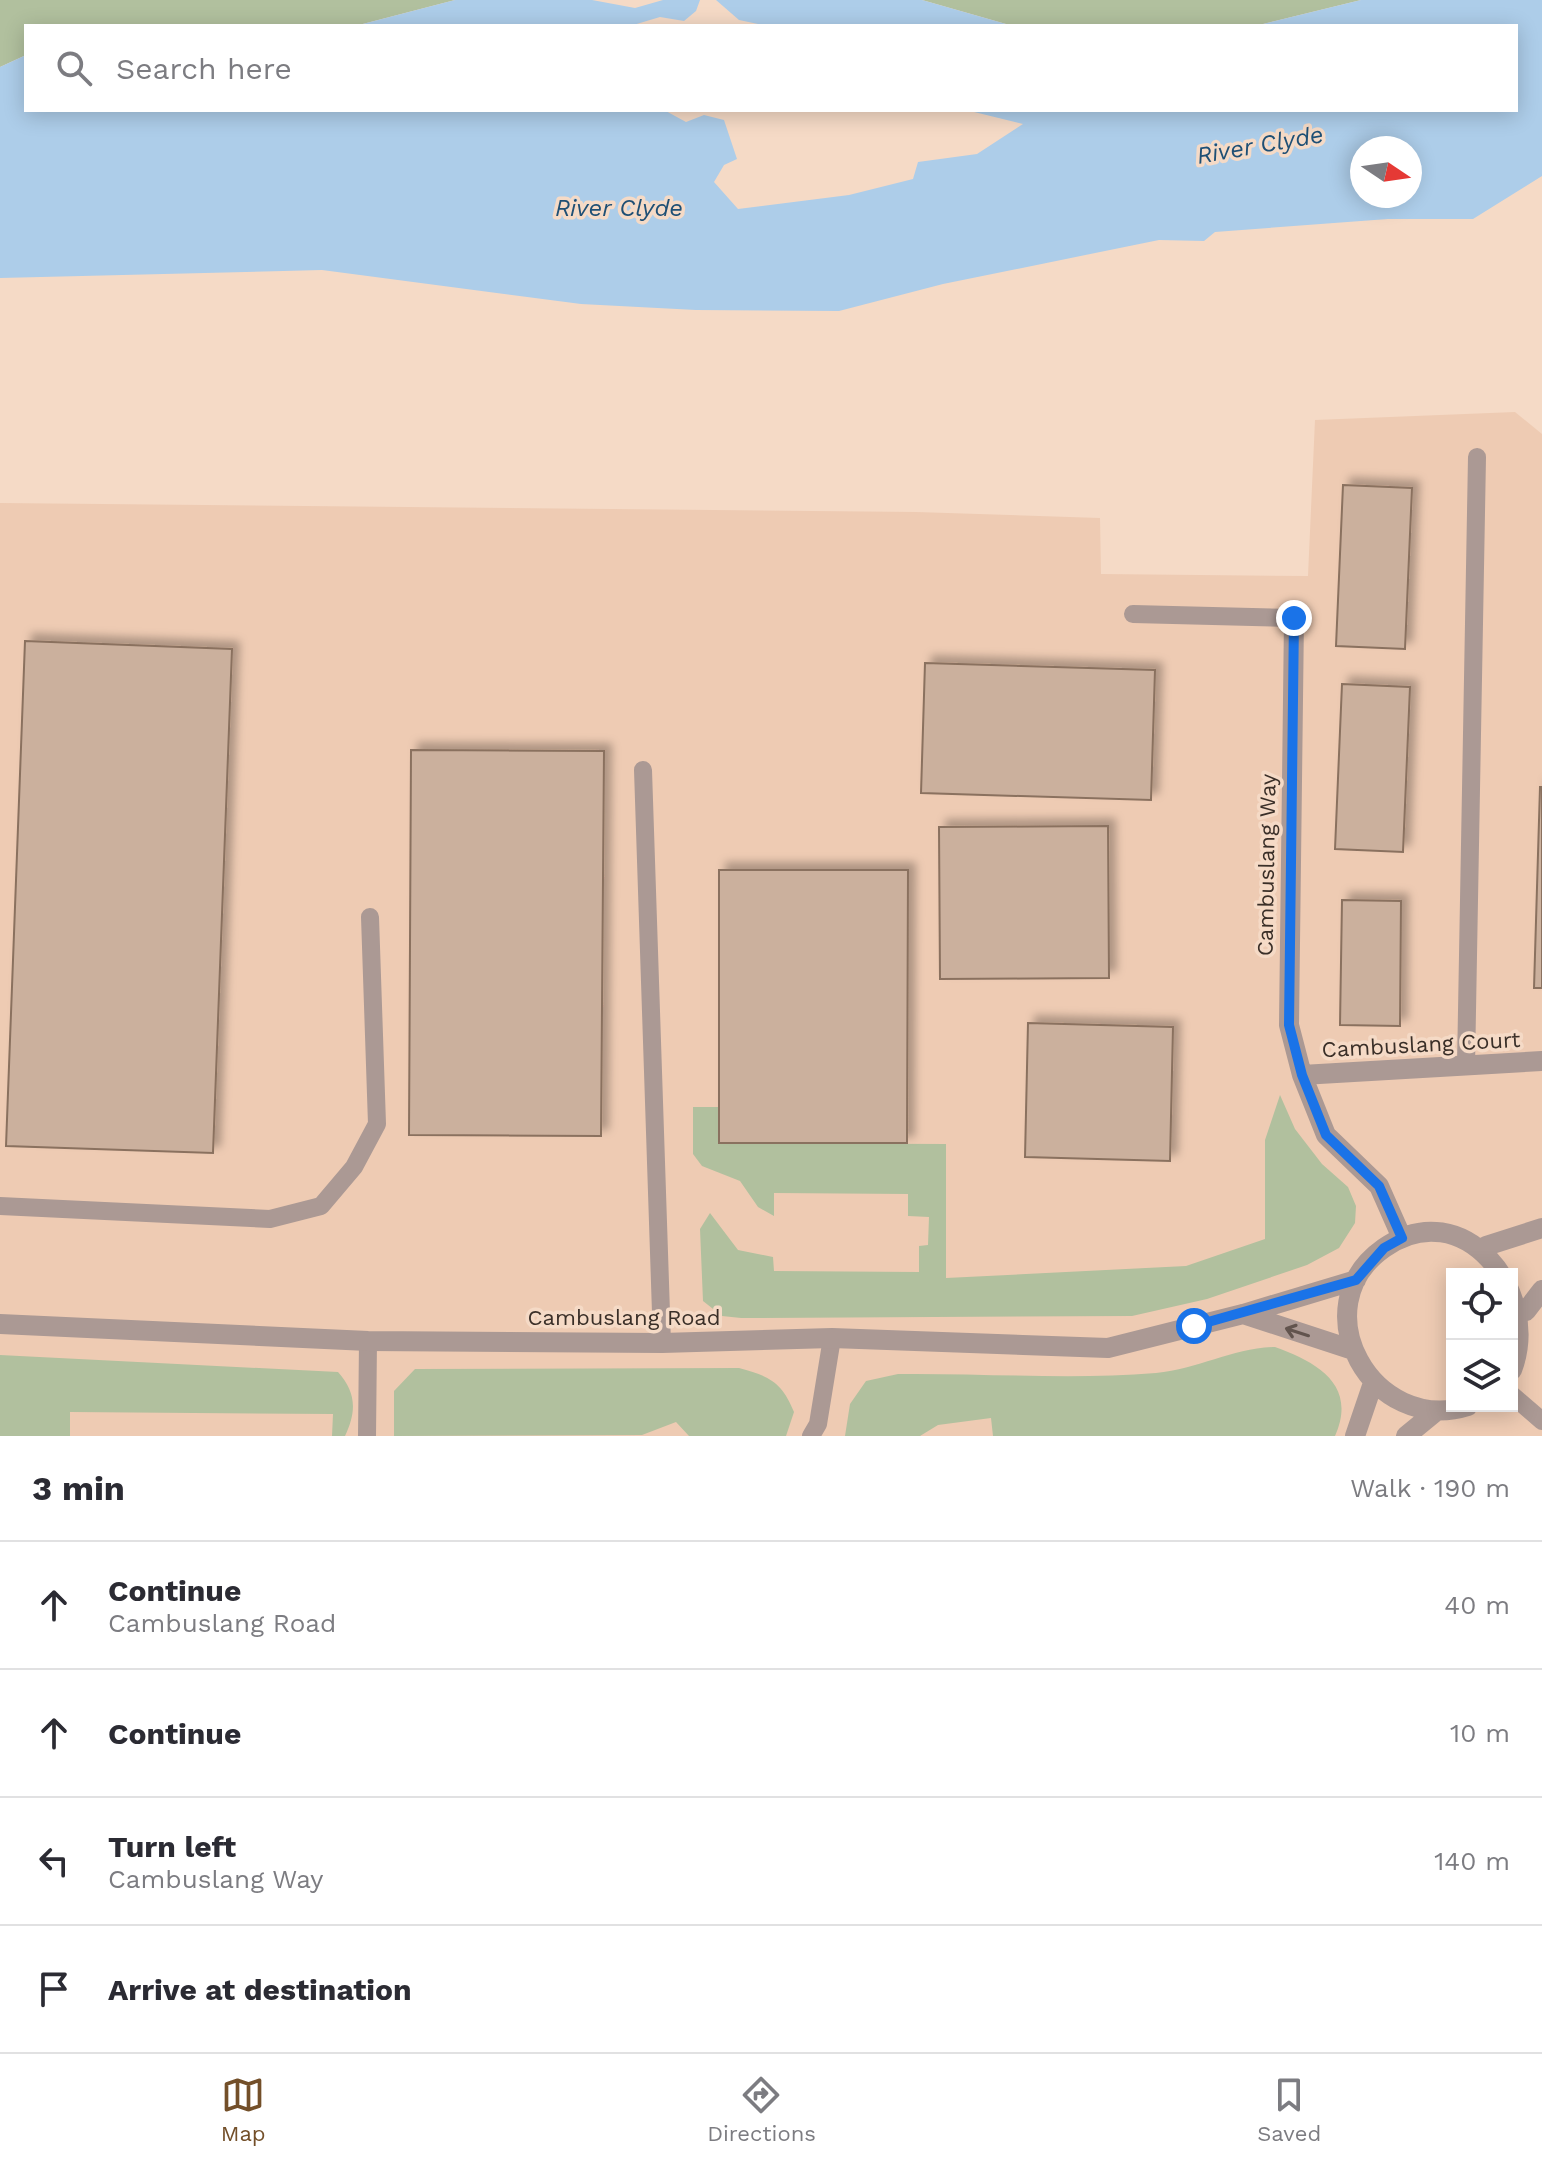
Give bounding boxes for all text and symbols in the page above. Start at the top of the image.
search box [24,24,1518,112]
icon: search [52,46,96,90]
text: Search here [116,51,292,86]
water label: River Clyde [1194,120,1326,170]
north arrow [1350,136,1422,208]
water label: River Clyde [555,194,683,222]
route end [1276,600,1312,636]
street label: Cambuslang Way [1252,773,1281,956]
street label: Cambuslang Court [1321,1027,1521,1062]
map controls [1446,1268,1518,1412]
button: locate [1446,1268,1518,1340]
street label: Cambuslang Road [527,1305,721,1330]
route start [1176,1308,1212,1344]
one-way arrow [1284,1323,1309,1338]
button: layers [1446,1340,1518,1412]
text: 3 min [32,1468,125,1508]
text: Walk · 190 m [1350,1473,1510,1503]
text: Continue [108,1573,241,1608]
icon: ahead [32,1583,76,1627]
text: 40 m [1444,1590,1510,1620]
text: Cambuslang Road [108,1608,336,1638]
icon: ahead [32,1711,76,1755]
text: Continue [108,1716,241,1751]
text: 10 m [1450,1718,1510,1748]
text: Turn left [108,1829,236,1864]
icon: left [32,1839,76,1883]
text: 140 m [1434,1846,1510,1876]
text: Cambuslang Way [108,1864,324,1894]
icon: arrive [32,1967,76,2011]
text: Arrive at destination [108,1972,412,2007]
tab: Map [221,2073,266,2146]
tab: Directions [707,2073,816,2146]
tab: Saved [1257,2073,1321,2146]

